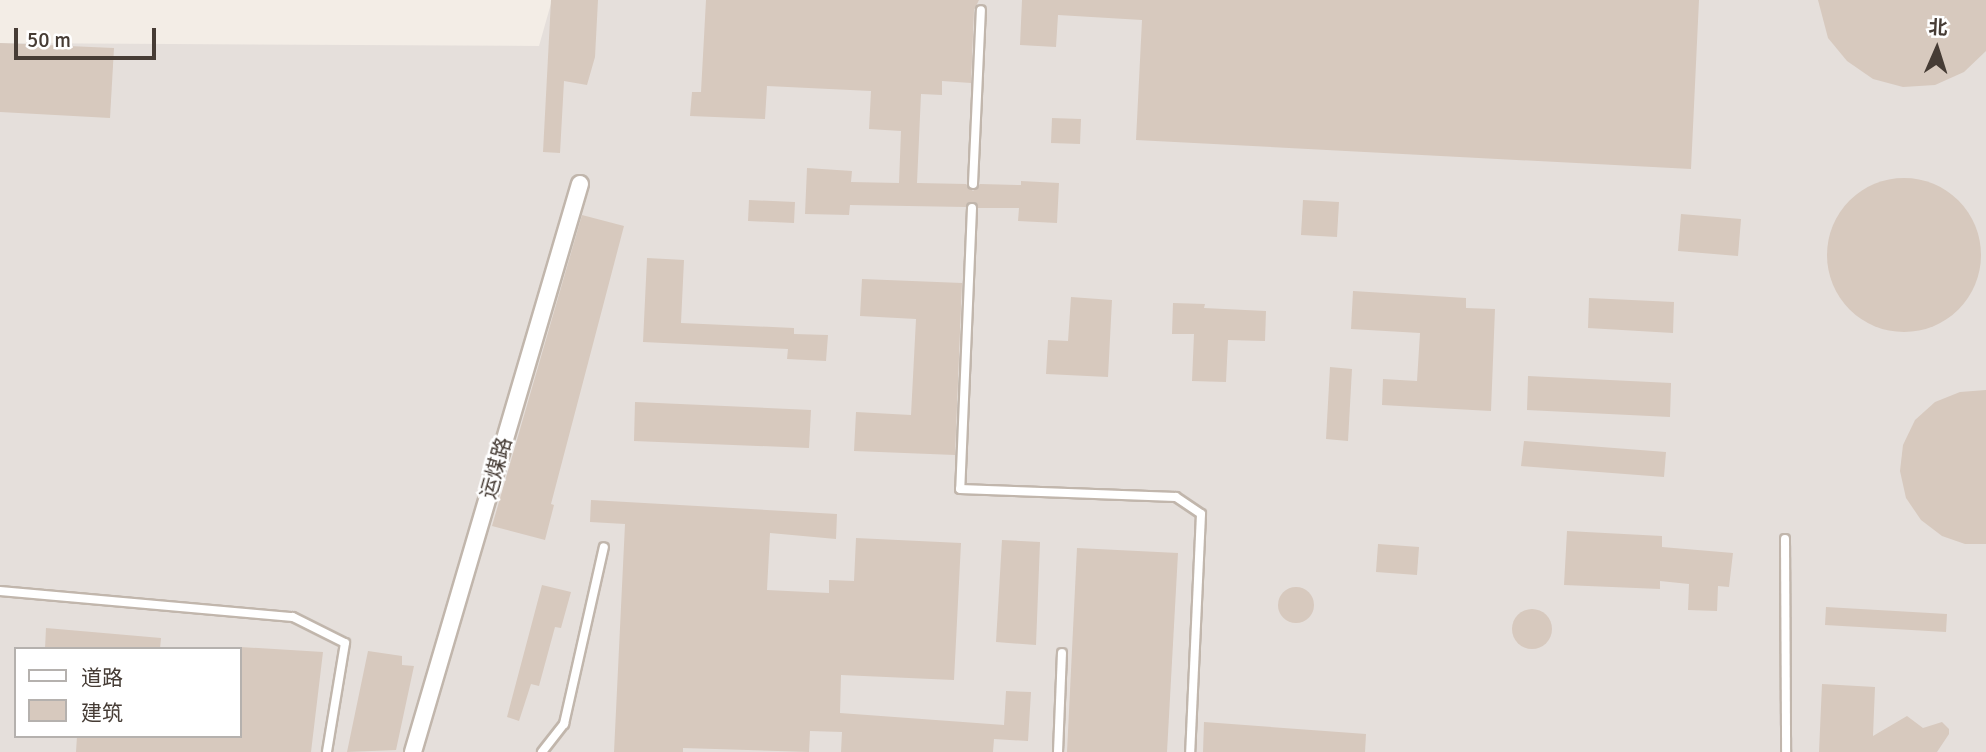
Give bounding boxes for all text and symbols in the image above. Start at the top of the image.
scale bar [18,14,159,58]
north arrow [1902,14,1972,84]
text: 北 [1928,16,1948,41]
text: 50 m [27,27,71,53]
street label: 运煤路 [475,434,517,502]
legend [14,647,242,738]
text: 道路 [81,665,123,691]
text: 建筑 [81,700,123,726]

